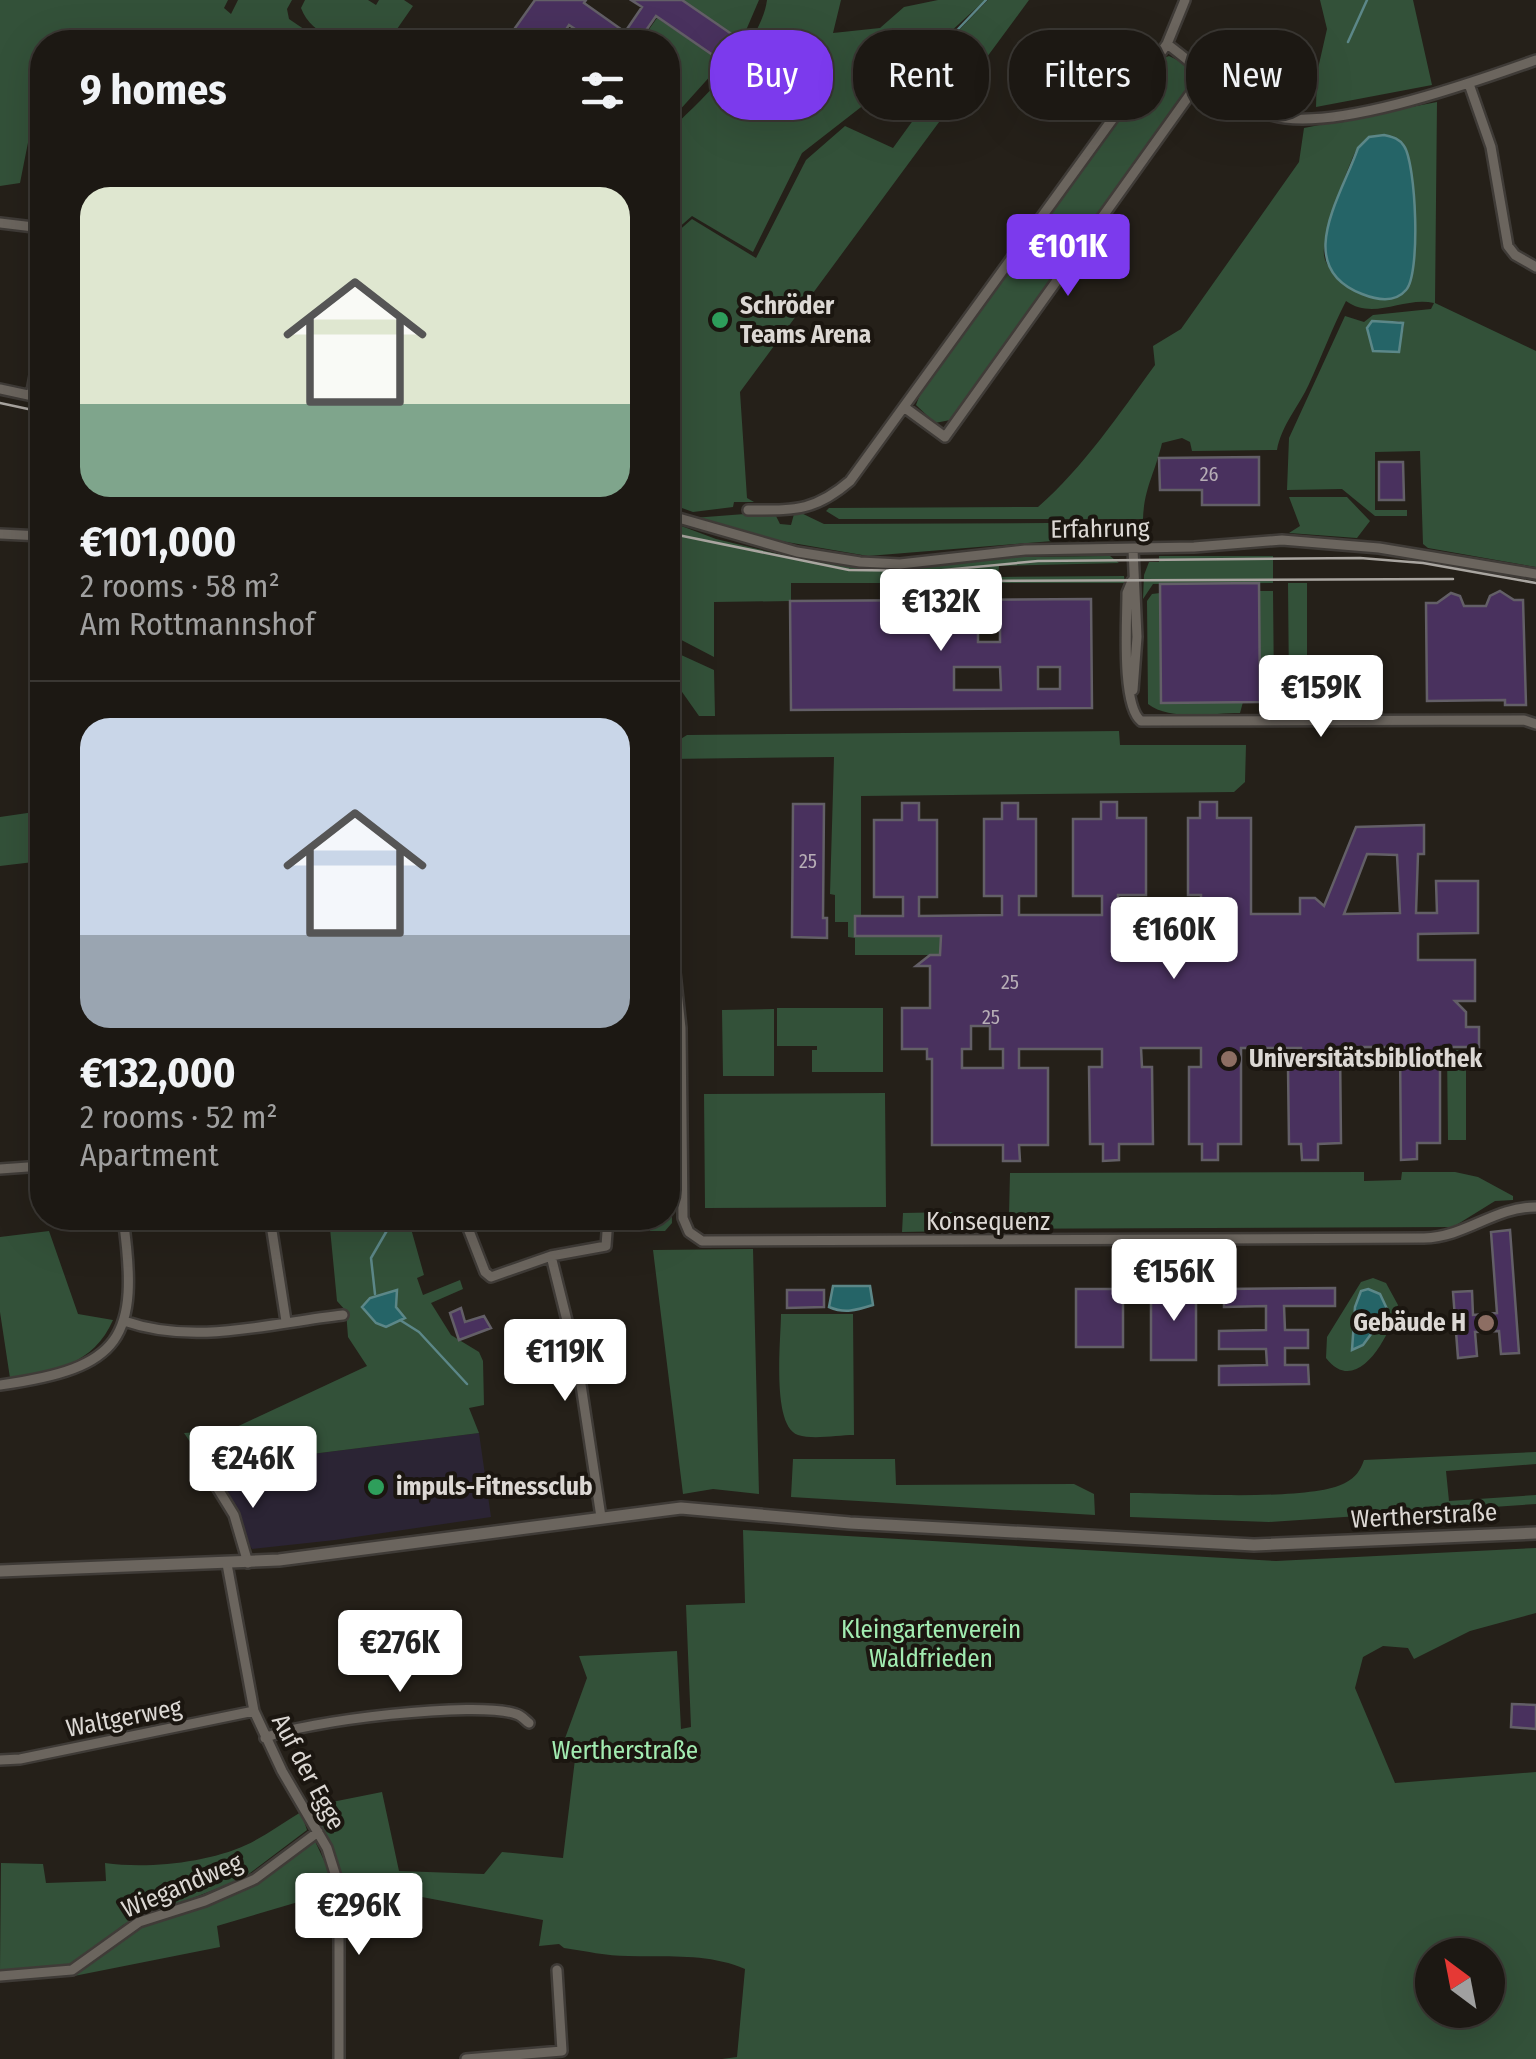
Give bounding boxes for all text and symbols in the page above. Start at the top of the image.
chip: Buy [710,30,833,120]
chip: Rent [853,30,989,120]
chip: Filters [1009,30,1166,120]
chip: New [1186,30,1317,120]
icon: filters [575,63,630,118]
text: 9 homes [80,65,227,115]
pin: €101K [998,214,1138,299]
text: €101K [1029,227,1107,265]
icon: home [265,252,445,432]
place label: Schröder Teams Arena [740,291,871,350]
marker: Schröder Teams Arena [709,309,731,331]
house number: 26 [1200,462,1218,486]
street label: Erfahrung [1050,513,1150,545]
text: €101,000 [80,517,237,567]
text: 2 rooms · 58 m² [80,567,280,605]
pin: €132K [871,569,1011,654]
text: €132K [902,582,980,620]
text: Am Rottmannshof [80,605,315,643]
pin: €159K [1251,655,1391,740]
text: €159K [1281,668,1361,706]
icon: home [265,783,445,963]
house number: 25 [799,849,817,873]
pin: €160K [1104,897,1244,982]
text: €160K [1133,910,1215,948]
house number: 25 [1001,970,1019,994]
house number: 25 [982,1005,1000,1029]
place label: Universitätsbibliothek [1249,1044,1482,1074]
text: €132,000 [80,1048,236,1098]
marker: Universitätsbibliothek [1218,1048,1240,1070]
text: 2 rooms · 52 m² [80,1098,278,1136]
text: Apartment [80,1136,219,1174]
street label: Konsequenz [926,1207,1050,1237]
pin: €156K [1104,1239,1244,1324]
text: €156K [1134,1252,1214,1290]
place label: Gebäude H [1353,1308,1466,1338]
marker: Gebäude H [1475,1312,1497,1334]
pin: €119K [495,1319,635,1404]
text: €119K [526,1332,604,1370]
pin: €246K [183,1426,323,1511]
text: €246K [212,1439,294,1477]
place label: impuls-Fitnessclub [396,1472,593,1502]
marker: impuls-Fitnessclub [365,1476,387,1498]
street label: Wertherstraße [1350,1497,1498,1535]
pin: €276K [330,1610,470,1695]
park label: Kleingartenverein Waldfrieden [841,1615,1021,1674]
text: €276K [360,1623,440,1661]
street label: Waltgerweg [64,1692,185,1744]
street label: Auf der Egge [265,1709,351,1835]
park label: Wertherstraße [552,1736,698,1766]
street label: Wiegandweg [117,1847,247,1925]
pin: €296K [289,1873,429,1958]
text: €296K [317,1886,401,1924]
north arrow [1415,1938,1505,2028]
map controls [1415,1938,1505,2028]

